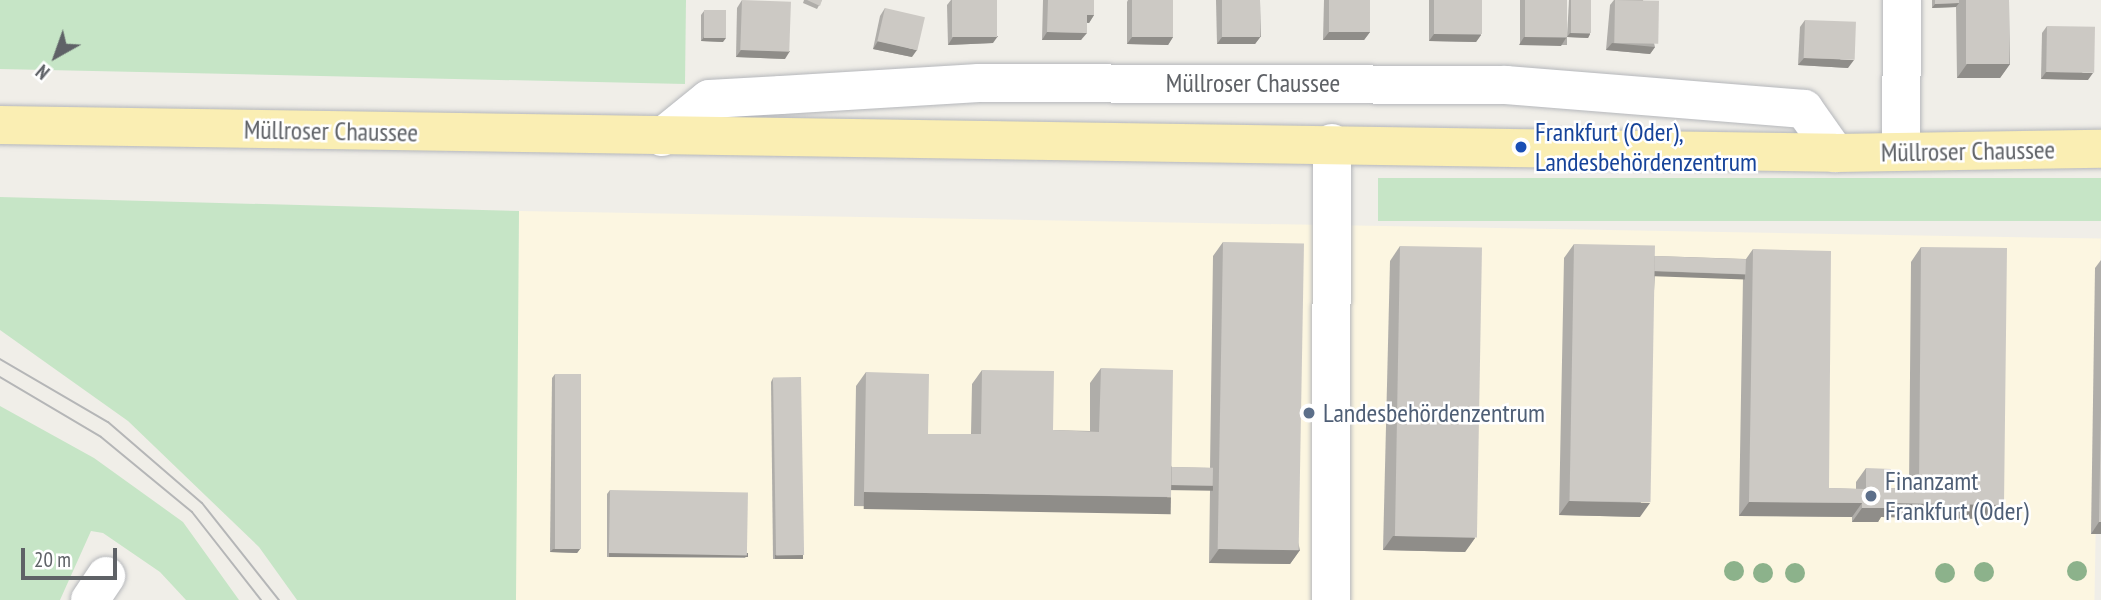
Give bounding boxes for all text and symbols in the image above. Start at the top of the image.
north arrow [21,21,91,91]
text: N [31,60,54,85]
street label: Müllroser Chaussee [1166,67,1340,99]
street label: Müllroser Chaussee [244,114,418,148]
place label: Frankfurt (Oder), Landesbehördenzentrum [1535,116,1757,178]
street label: Müllroser Chaussee [1881,134,2055,168]
marker: Frankfurt (Oder), Landesbehördenzentrum [1513,139,1529,155]
place label: Landesbehördenzentrum [1323,397,1545,429]
marker: Landesbehördenzentrum [1301,405,1317,421]
place label: Finanzamt Frankfurt (Oder) [1885,465,2029,526]
marker: Finanzamt Frankfurt (Oder) [1863,488,1879,504]
scale bar [24,534,121,578]
text: 20 m [34,546,71,573]

